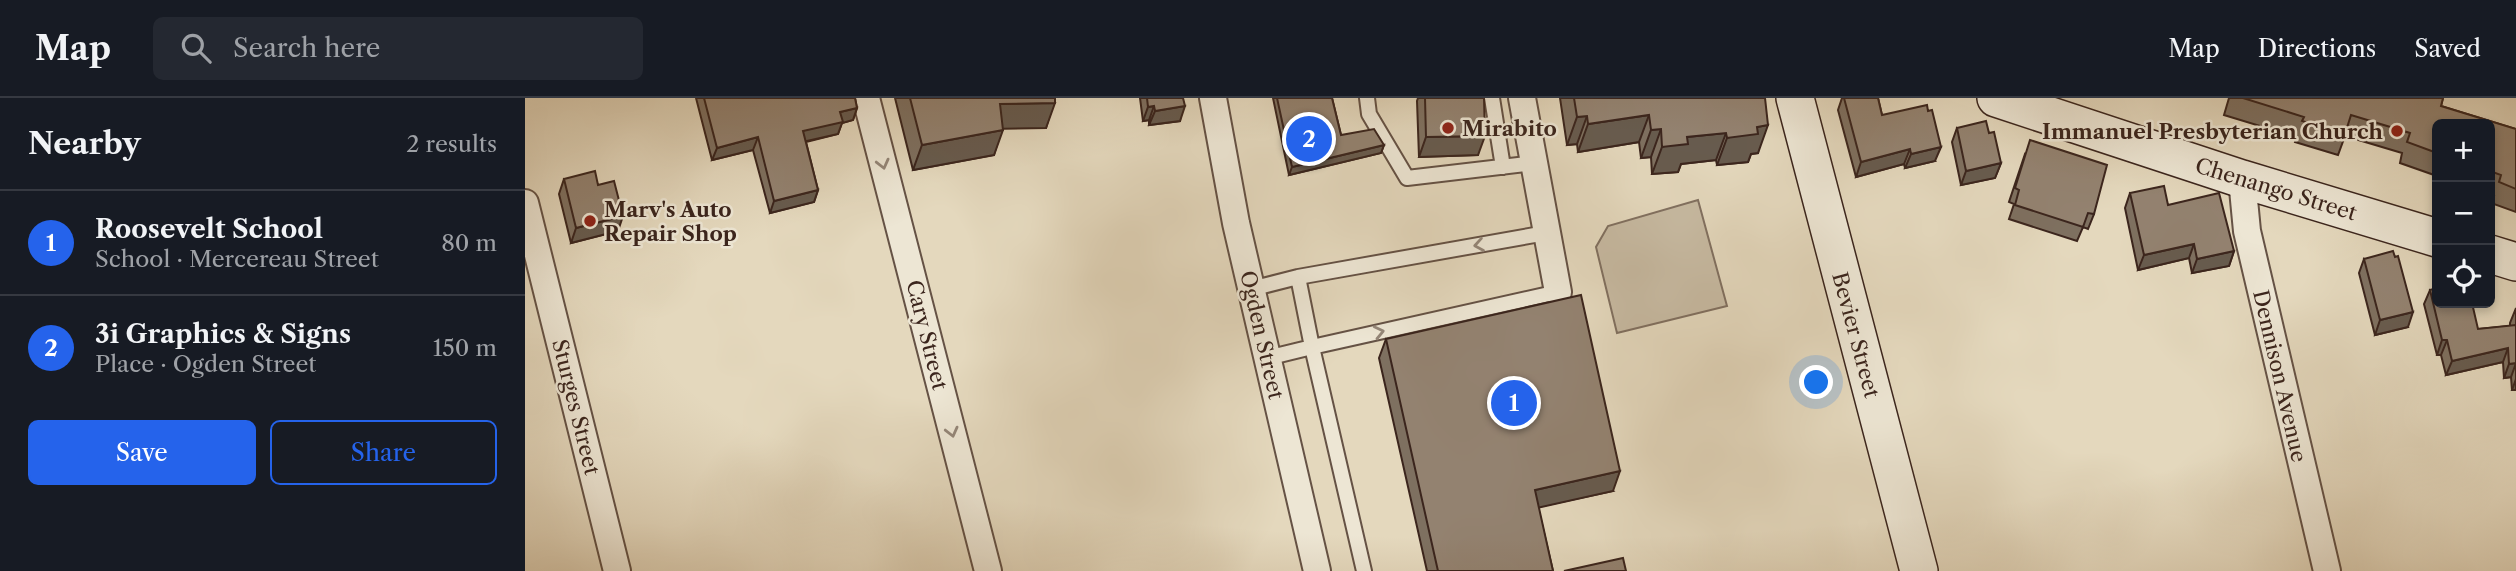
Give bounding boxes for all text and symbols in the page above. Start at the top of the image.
search box [153,17,643,80]
text: Map [35,28,111,69]
icon: search [177,29,215,67]
text: Search here [233,32,380,64]
text: Map [2168,34,2220,63]
text: Directions [2258,34,2376,63]
text: Saved [2414,34,2481,63]
pin: 2 [1286,113,1332,165]
place label: Mirabito [1462,116,1557,141]
place label: Immanuel Presbyterian Church [2042,119,2384,144]
map controls [2432,119,2495,308]
button: + [2432,119,2495,182]
marker: Mirabito [1440,120,1456,136]
marker: Immanuel Presbyterian Church [2389,123,2405,139]
text: Nearby [28,125,141,162]
text: 2 results [406,130,497,158]
street label: Chenango Street [2192,153,2360,226]
one-way arrow [875,158,889,170]
button: − [2432,182,2495,245]
place label: Marv's Auto Repair Shop [604,197,737,246]
text: Roosevelt School [95,213,323,245]
marker: Marv's Auto Repair Shop [582,213,598,229]
text: 1 [46,229,56,257]
text: 80 m [441,229,497,257]
one-way arrow [1473,236,1485,251]
text: School · Mercereau Street [95,245,379,273]
button: locate [2432,245,2495,308]
street label: Ogden Street [1235,268,1289,402]
street label: Bevier Street [1827,269,1885,401]
street label: Cary Street [901,278,953,393]
street label: Dennison Avenue [2248,287,2312,465]
text: 3i Graphics & Signs [95,318,351,350]
one-way arrow [1373,326,1385,341]
text: 2 [44,334,58,362]
text: 150 m [433,334,497,362]
street label: Sturges Street [547,337,605,478]
text: Place · Ogden Street [95,350,317,378]
your location [1799,365,1833,399]
pin: 1 [1491,377,1537,429]
button: Save [28,420,256,485]
button: Share [270,420,497,485]
one-way arrow [944,426,958,438]

